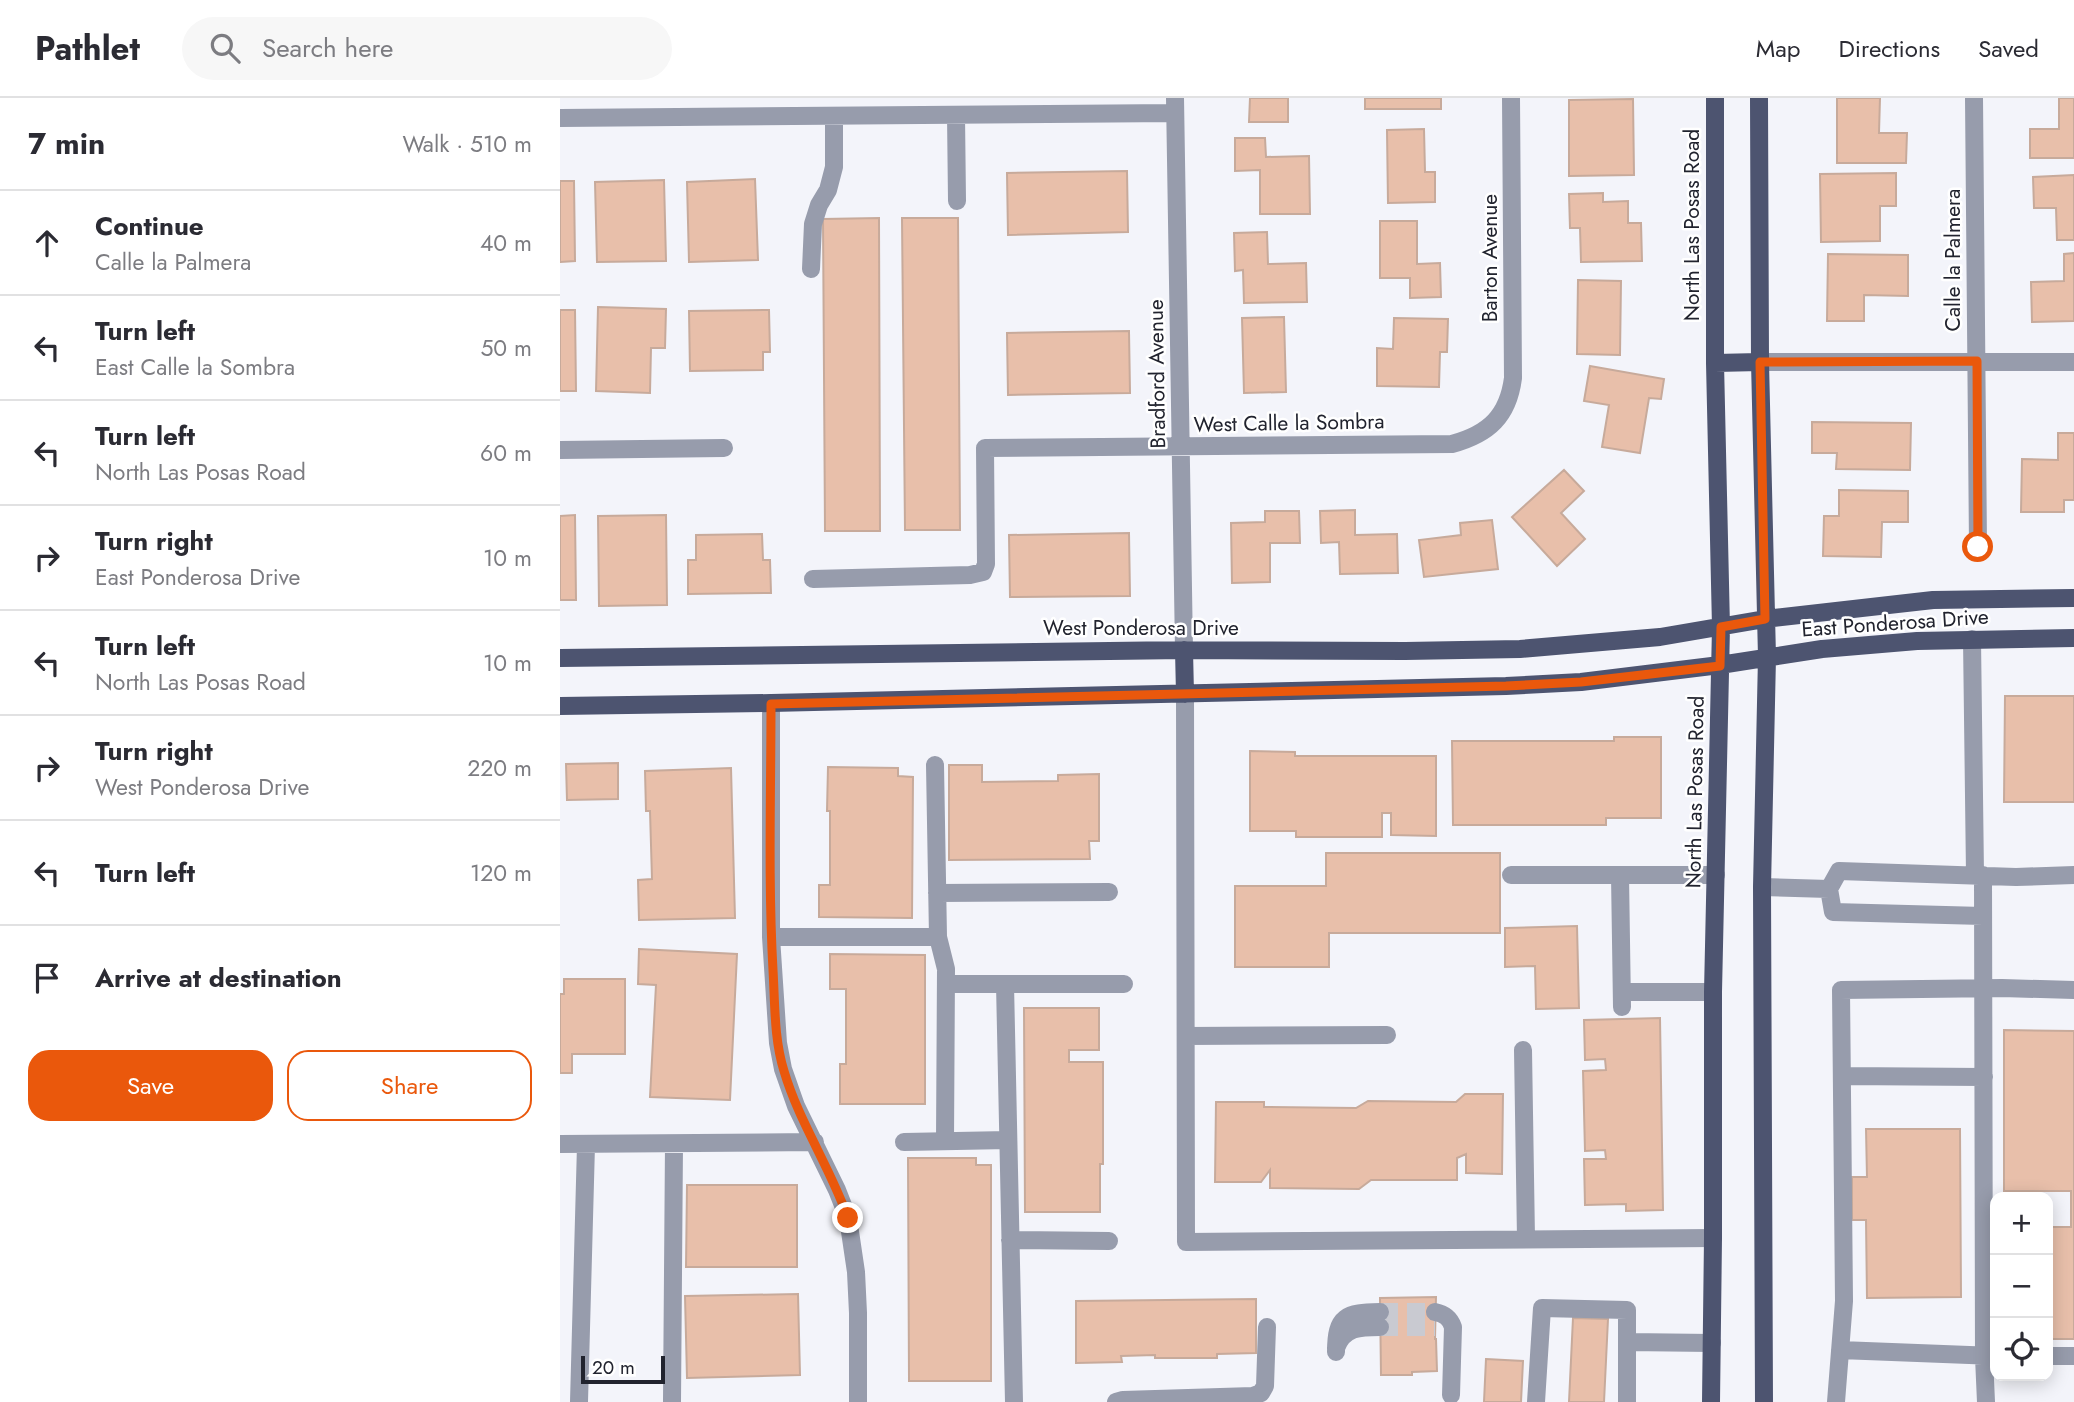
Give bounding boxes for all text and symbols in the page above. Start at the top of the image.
search box [182,17,672,80]
text: Pathlet [35,25,140,72]
icon: search [206,29,244,67]
text: Search here [262,29,393,67]
text: Map [1756,31,1801,66]
text: Directions [1839,31,1940,66]
text: Saved [1978,31,2039,66]
text: 7 min [28,122,105,165]
text: Walk · 510 m [402,127,532,161]
street label: North Las Posas Road [1677,129,1707,321]
street label: Calle la Palmera [1938,189,1968,331]
street label: Barton Avenue [1475,194,1505,322]
text: Continue [95,207,204,245]
icon: ahead [28,224,66,262]
text: 40 m [480,226,532,260]
text: Calle la Palmera [95,245,251,279]
street label: Bradford Avenue [1141,299,1173,449]
text: Turn left [95,312,195,350]
icon: left [28,329,66,367]
text: 50 m [480,331,532,365]
text: East Calle la Sombra [95,350,295,384]
street label: West Calle la Sombra [1193,406,1385,440]
text: Turn left [95,417,195,455]
icon: left [28,434,66,472]
text: 60 m [480,436,532,470]
text: North Las Posas Road [95,455,306,489]
text: Turn right [95,522,213,560]
route start [1962,531,1993,562]
icon: right [28,539,66,577]
text: 10 m [483,541,532,575]
text: East Ponderosa Drive [95,560,300,594]
street label: East Ponderosa Drive [1800,601,1990,645]
street label: West Ponderosa Drive [1043,613,1239,643]
text: Turn left [95,627,195,665]
icon: left [28,644,66,682]
text: 10 m [483,646,532,680]
text: North Las Posas Road [95,665,306,699]
street label: North Las Posas Road [1678,695,1712,889]
text: Turn right [95,732,213,770]
icon: right [28,749,66,787]
text: 220 m [467,751,532,785]
text: West Ponderosa Drive [95,770,309,804]
icon: left [28,854,66,892]
text: Turn left [95,854,195,892]
text: 120 m [470,856,532,890]
icon: arrive [28,959,66,997]
text: Arrive at destination [95,959,342,997]
button: Save [28,1050,273,1121]
button: Share [287,1050,532,1121]
map controls [1990,1192,2053,1381]
button: + [1990,1192,2053,1255]
route end [832,1202,863,1233]
button: − [1990,1255,2053,1318]
button: locate [1990,1318,2053,1381]
scale bar [581,1353,665,1385]
text: 20 m [592,1354,635,1381]

